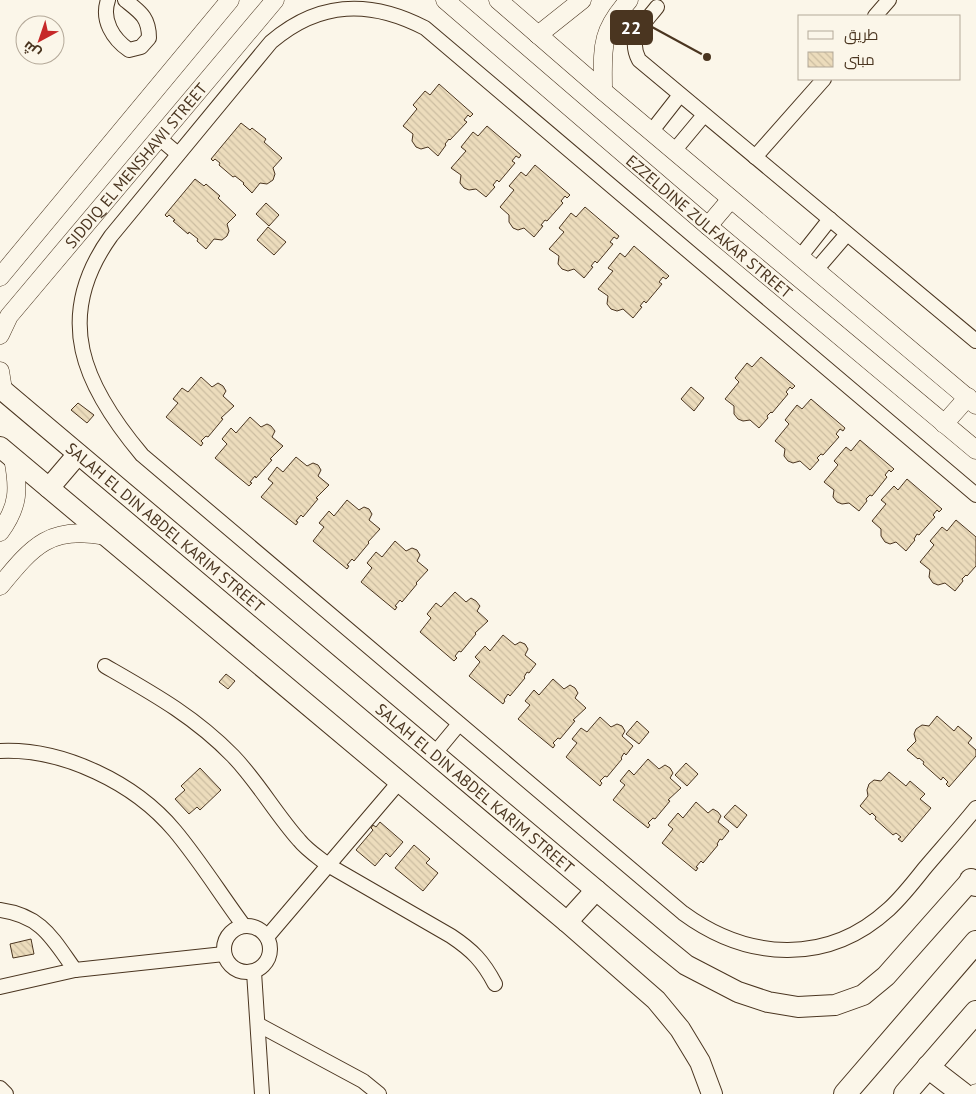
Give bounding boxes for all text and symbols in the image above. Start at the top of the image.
callout: 22 [611,11,652,44]
north arrow [15,15,65,65]
legend [798,15,961,80]
text: 22 [621,16,641,39]
text: طريق [844,25,878,45]
text: ش [19,37,44,63]
text: مبنى [844,50,875,70]
street label: SIDDIQ EL MENSHAWI STREET [61,79,211,252]
street label: EZZELDINE ZULFAKAR STREET [622,150,797,302]
street label: SALAH EL DIN ABDEL KARIM STREET [62,438,269,616]
street label: SALAH EL DIN ABDEL KARIM STREET [372,699,578,877]

